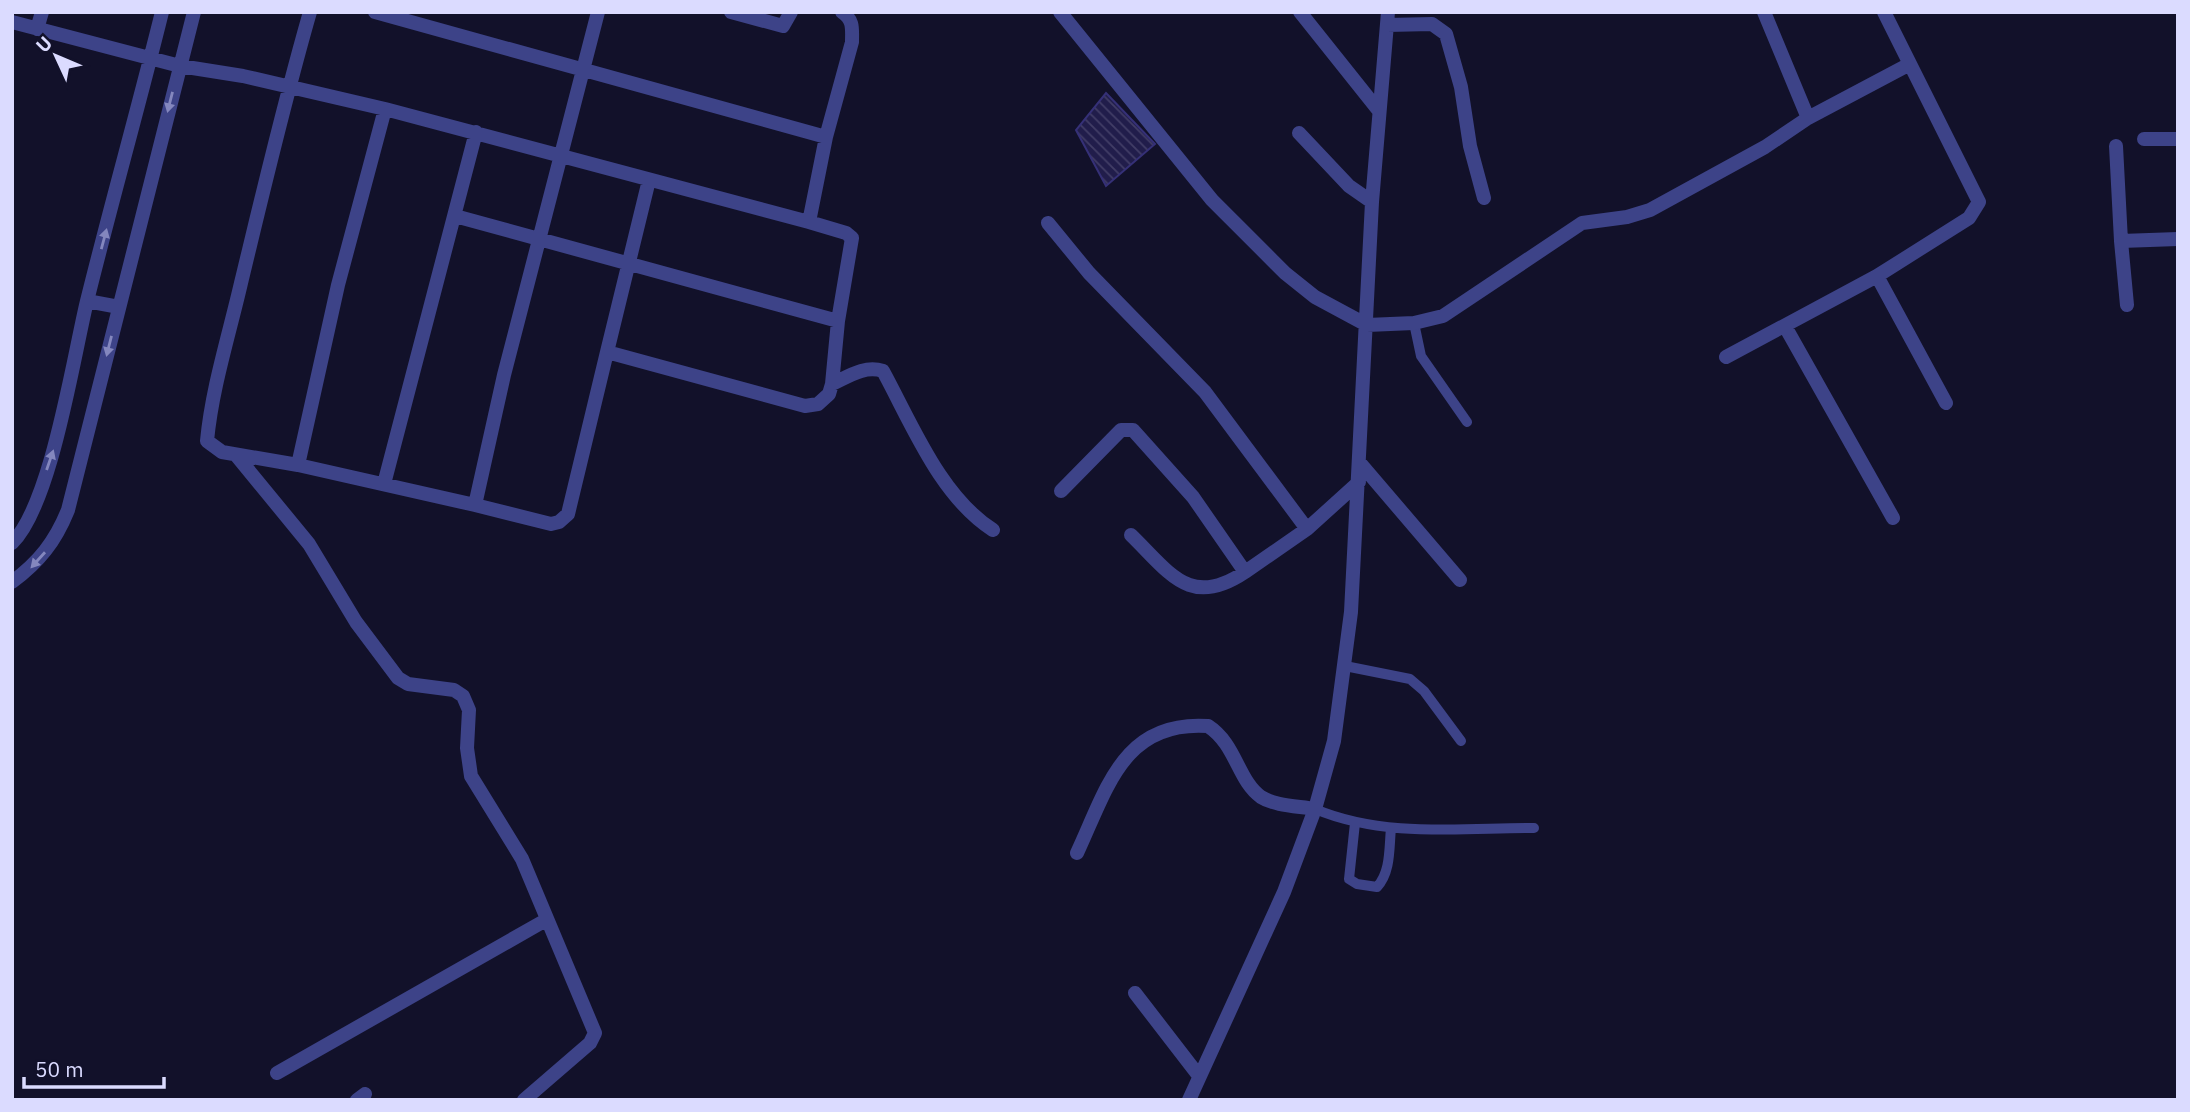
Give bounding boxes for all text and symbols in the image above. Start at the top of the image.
north arrow [21,21,91,91]
text: U [31,31,57,57]
one-way arrow [164,91,175,113]
one-way arrow [99,228,109,249]
one-way arrow [103,335,114,357]
one-way arrow [45,449,56,470]
one-way arrow [31,551,46,568]
scale bar [24,1046,164,1090]
text: 50 m [35,1055,84,1083]

